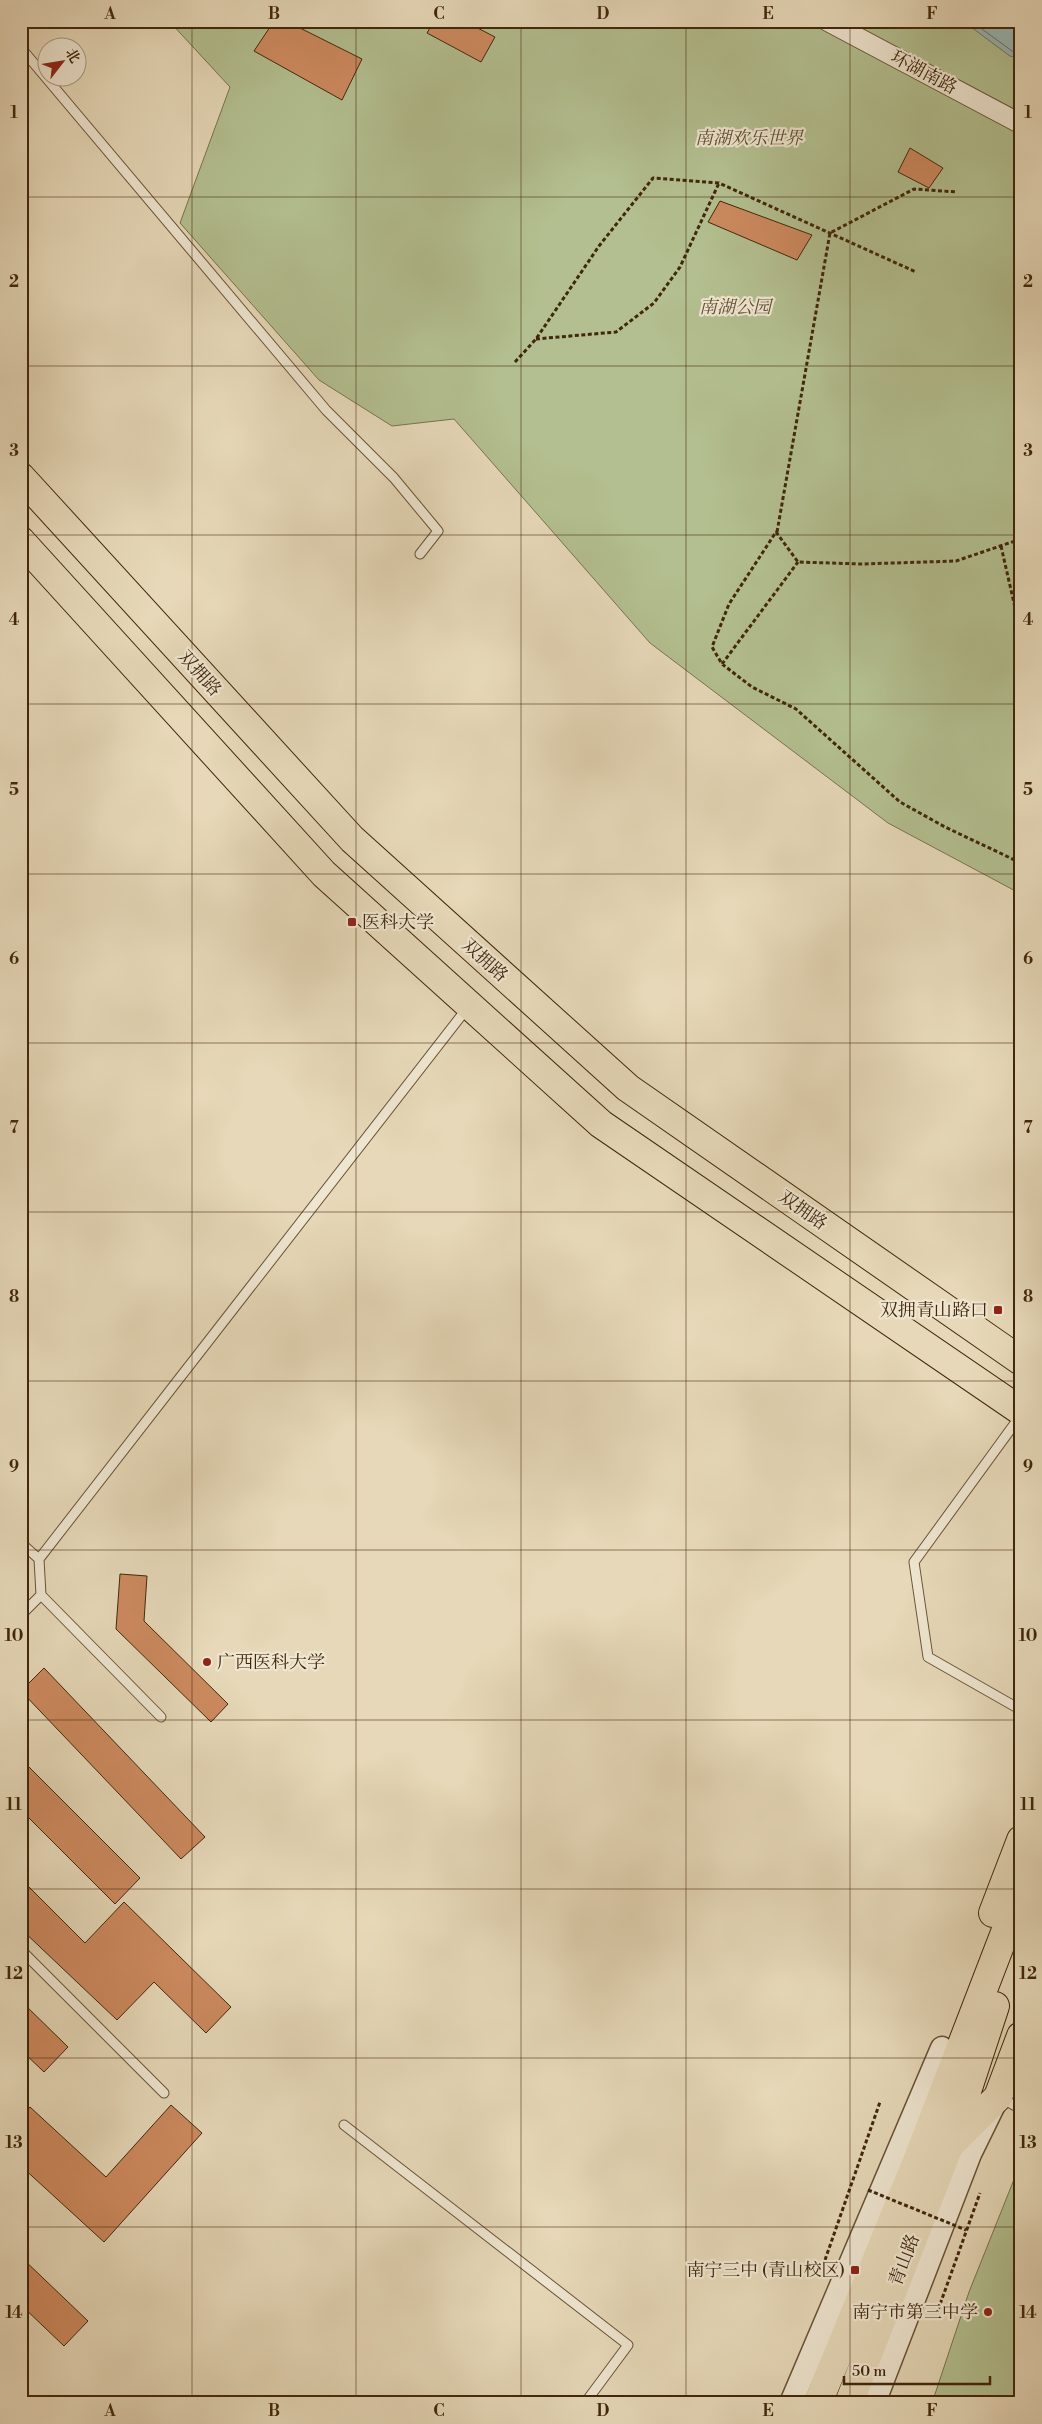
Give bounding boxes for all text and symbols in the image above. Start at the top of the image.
text: A [103,4,116,24]
text: B [268,4,280,24]
text: C [433,4,445,24]
text: D [597,4,610,24]
text: E [762,4,774,24]
text: F [926,4,938,24]
north arrow [38,38,88,88]
text: 北 [61,45,84,66]
street label: 环湖南路 [887,45,961,99]
text: 1 [10,103,18,123]
text: 1 [1024,103,1032,123]
park label: 南湖欢乐世界 [695,127,804,150]
text: 2 [9,272,19,292]
text: 2 [1023,272,1033,292]
park label: 南湖公园 [699,296,774,319]
text: 3 [9,441,19,461]
text: 3 [1023,441,1033,461]
text: 4 [9,610,20,630]
text: 4 [1023,610,1034,630]
street label: 双拥路 [173,646,226,701]
text: 5 [9,780,19,800]
text: 5 [1023,780,1033,800]
place label: 医科大学 [362,911,434,934]
marker: 医科大学 [346,916,358,928]
street label: 双拥路 [457,934,512,987]
text: 6 [9,949,19,969]
text: 6 [1023,949,1033,969]
text: 7 [9,1118,19,1138]
text: 7 [1023,1118,1033,1138]
street label: 双拥路 [774,1186,831,1235]
text: 8 [9,1287,19,1307]
text: 8 [1023,1287,1033,1307]
place label: 双拥青山路口 [880,1299,988,1322]
marker: 双拥青山路口 [992,1304,1004,1316]
text: 9 [9,1457,19,1477]
text: 9 [1023,1457,1033,1477]
text: 10 [5,1626,23,1646]
text: 10 [1019,1626,1037,1646]
place label: 广西医科大学 [217,1651,325,1674]
marker: 广西医科大学 [201,1656,213,1668]
text: 11 [6,1795,22,1815]
text: 11 [1020,1795,1036,1815]
text: 12 [5,1964,23,1984]
text: 12 [1019,1964,1037,1984]
text: 13 [5,2133,23,2153]
text: 13 [1019,2133,1037,2153]
street label: 青山路 [884,2231,925,2290]
place label: 南宁三中 (青山校区) [686,2259,845,2282]
marker: 南宁三中 (青山校区) [849,2264,861,2276]
place label: 南宁市第三中学 [852,2301,978,2324]
text: 14 [5,2303,23,2323]
text: 14 [1019,2303,1037,2323]
marker: 南宁市第三中学 [982,2306,994,2318]
scale bar [844,2354,991,2386]
text: 50 m [852,2362,886,2381]
text: A [103,2401,116,2421]
text: B [268,2401,280,2421]
text: C [433,2401,445,2421]
text: D [597,2401,610,2421]
text: E [762,2401,774,2421]
text: F [926,2401,938,2421]

